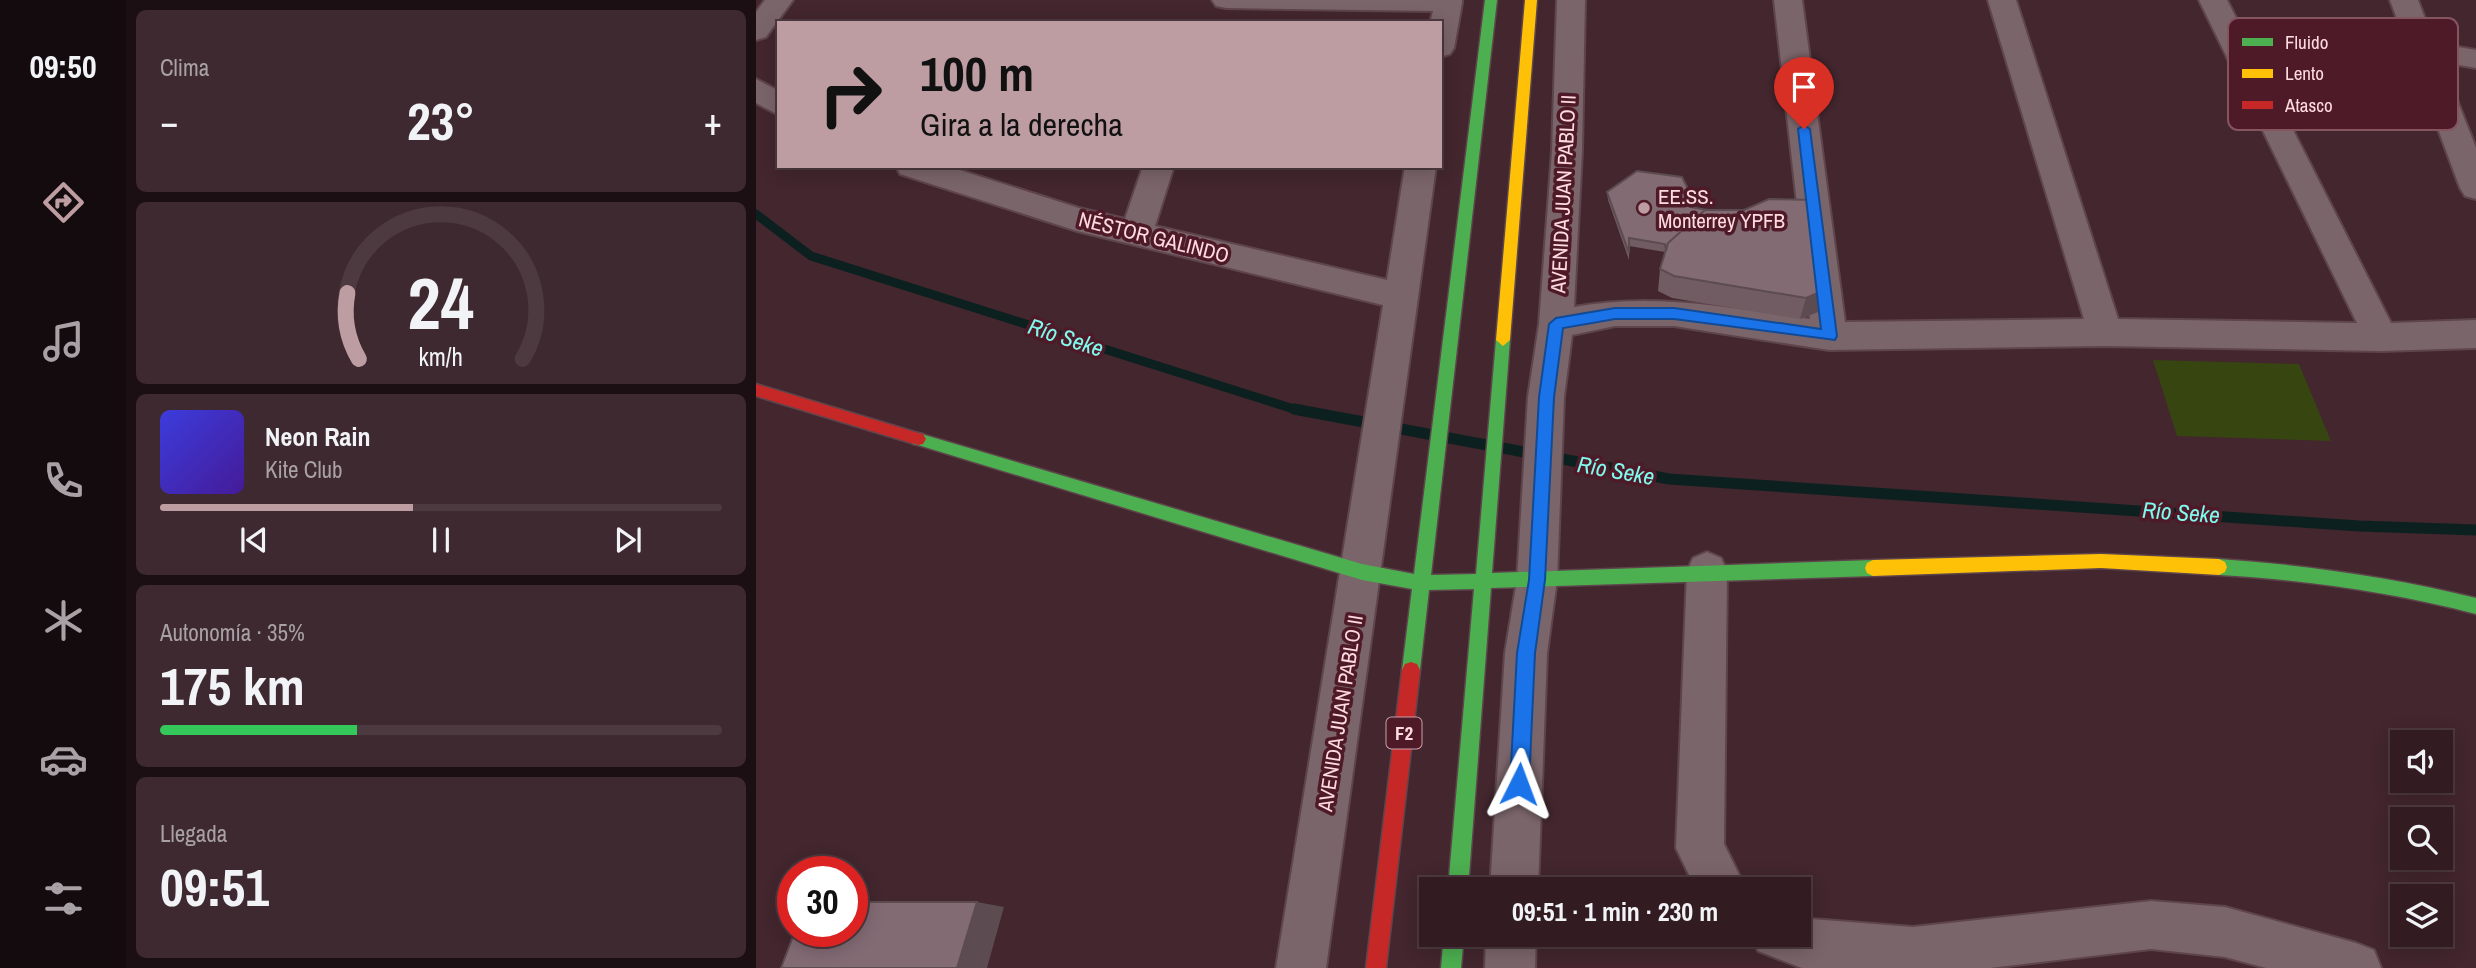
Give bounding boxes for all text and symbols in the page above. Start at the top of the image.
legend [2228,18,2458,130]
text: Fluido [2285,29,2328,55]
text: 100 m [920,40,1034,106]
text: 09:50 [29,45,97,88]
icon: right [805,49,896,140]
text: Clima [160,52,209,83]
pin [1774,57,1834,129]
text: Lento [2285,60,2324,86]
icon: arrive [1785,68,1823,106]
text: 23° [407,86,475,156]
text: Atasco [2284,92,2333,118]
street label: AVENIDA JUAN PABLO II [1543,94,1583,295]
text: − [160,96,178,147]
text: + [704,96,722,147]
text: Gira a la derecha [920,103,1123,146]
icon: directions [39,178,88,227]
place label: EE.SS. Monterrey YPFB [1658,182,1785,235]
marker: EE.SS. Monterrey YPFB [1636,200,1652,216]
street label: NÉSTOR GALINDO [1076,204,1232,270]
text: 24 [408,254,474,352]
water label: Río Seke [1024,310,1108,364]
icon: music [39,317,88,366]
text: km/h [419,339,463,373]
text: Neon Rain [265,419,370,454]
water label: Río Seke [1575,448,1657,492]
text: Kite Club [265,454,343,485]
icon: phone [39,456,88,505]
water label: Río Seke [2141,494,2221,530]
icon: previous [235,521,273,559]
icon: pause [422,521,460,559]
icon: next [609,521,647,559]
icon: climate [39,596,88,645]
street label: AVENIDA JUAN PABLO II [1310,613,1370,814]
text: Autonomía · 35% [160,617,305,648]
text: 175 km [160,651,305,721]
road number: F2 [1386,718,1422,748]
map controls [2390,730,2453,947]
button: sound [2390,730,2453,793]
icon: car [39,735,88,784]
position arrow [1482,747,1556,821]
button: search [2390,807,2453,870]
text: Llegada [160,818,227,849]
text: 09:51 [160,852,269,922]
speed limit sign: 30 [777,856,868,947]
icon: filters [39,874,88,923]
button: layers [2390,884,2453,947]
text: 09:51 · 1 min · 230 m [1512,894,1718,929]

